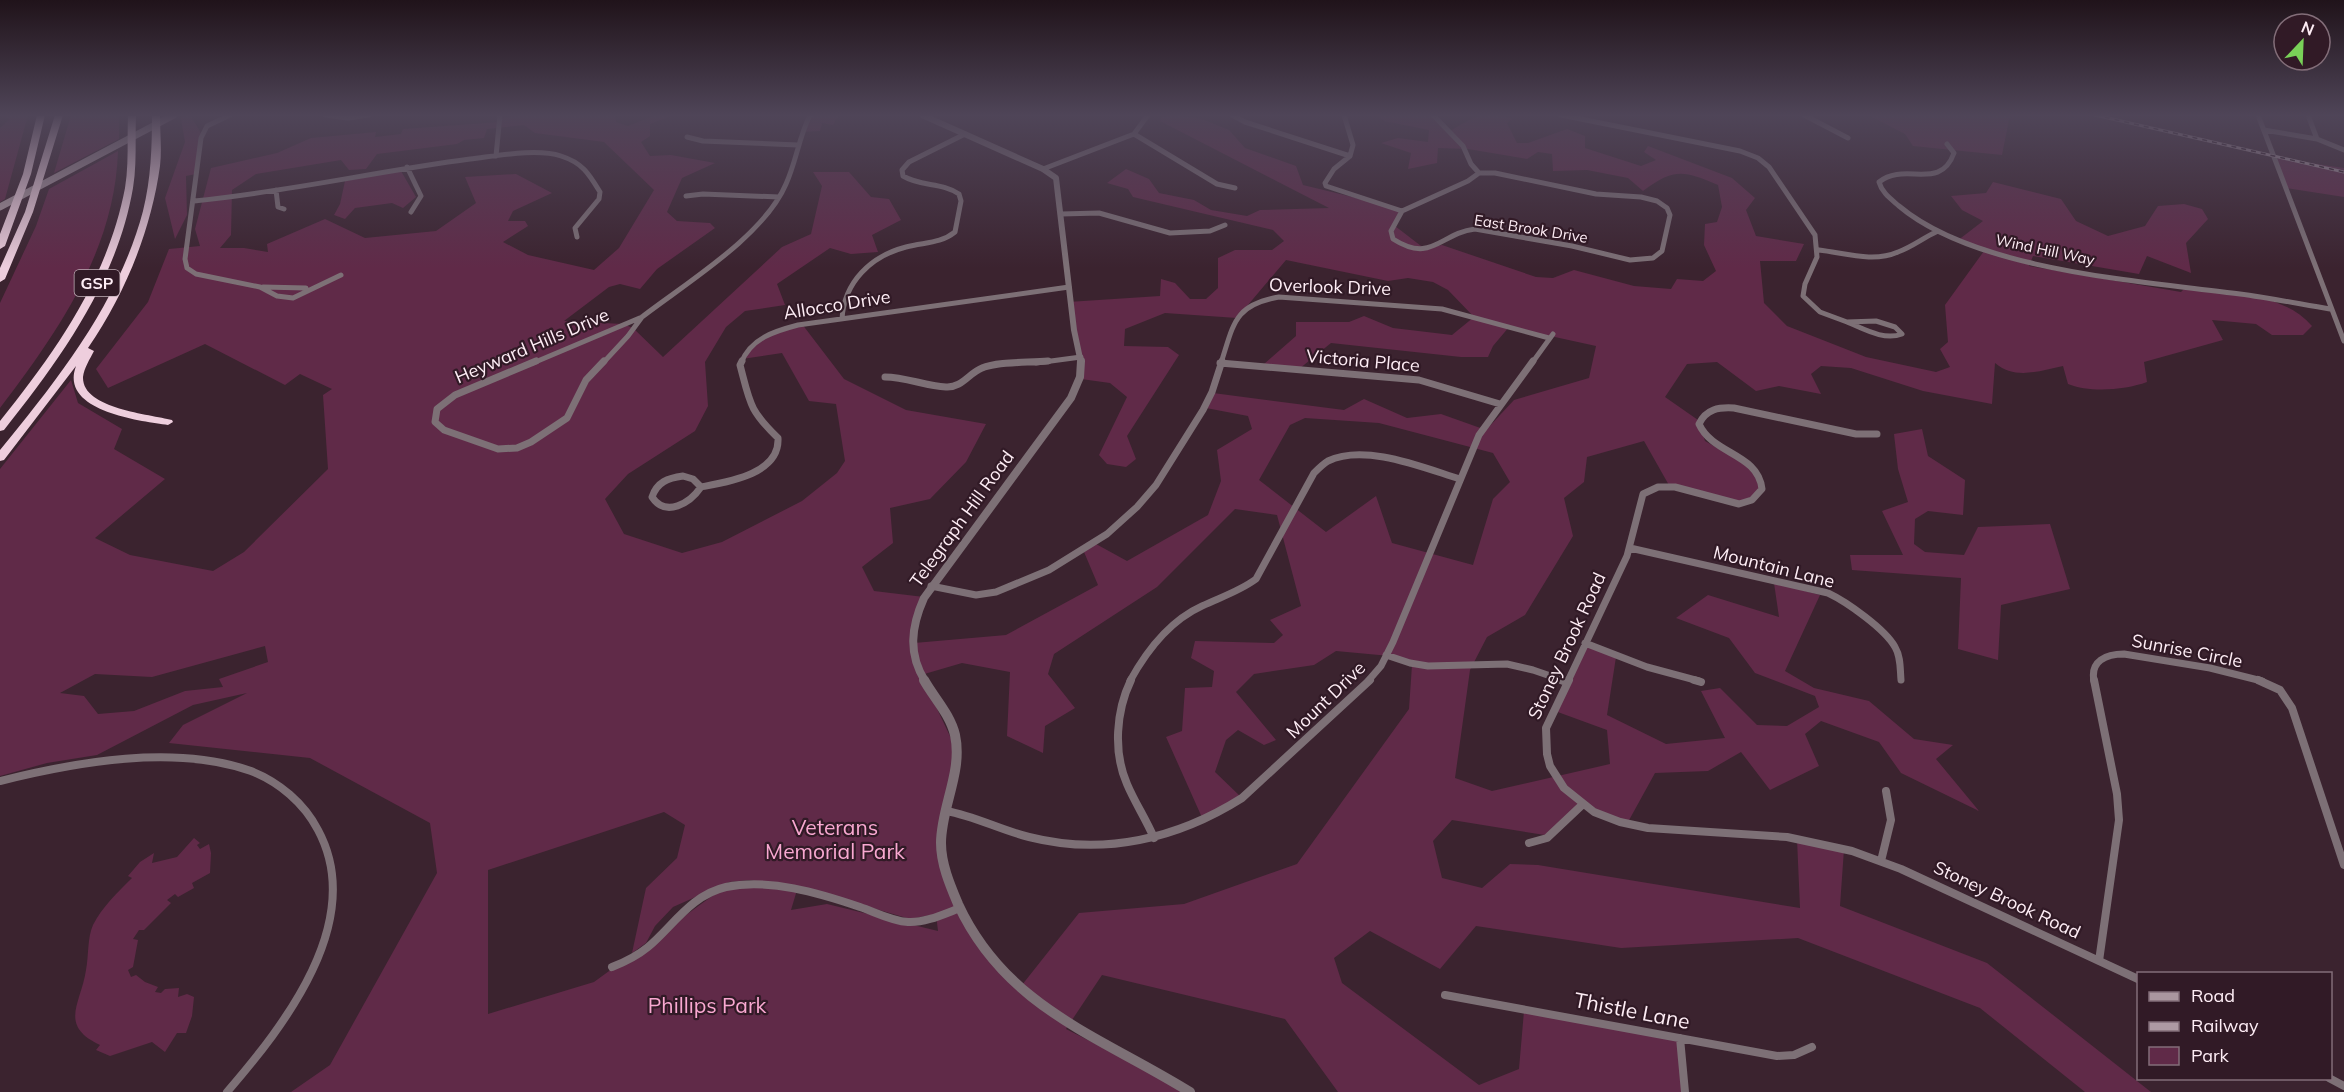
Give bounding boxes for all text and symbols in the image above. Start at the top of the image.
north arrow [2272,12,2332,72]
text: N [2298,17,2317,40]
street label: East Brook Drive [1473,210,1589,247]
street label: Wind Hill Way [1994,230,2096,269]
road number: GSP [74,270,120,296]
street label: Overlook Drive [1269,273,1391,300]
street label: Allocco Drive [782,285,892,324]
street label: Heyward Hills Drive [451,303,612,388]
street label: Victoria Place [1305,344,1421,377]
street label: Telegraph Hill Road [904,446,1019,591]
street label: Mountain Lane [1711,540,1837,593]
street label: Stoney Brook Road [1522,569,1611,723]
street label: Sunrise Circle [2130,628,2244,673]
street label: Mount Drive [1281,656,1370,743]
park label: Veterans Memorial Park [765,814,905,864]
street label: Stoney Brook Road [1930,855,2084,944]
legend [2137,972,2332,1080]
text: Road [2191,984,2235,1007]
street label: Thistle Lane [1572,986,1692,1034]
park label: Phillips Park [648,992,767,1018]
text: Railway [2191,1014,2259,1037]
text: Park [2191,1044,2230,1067]

